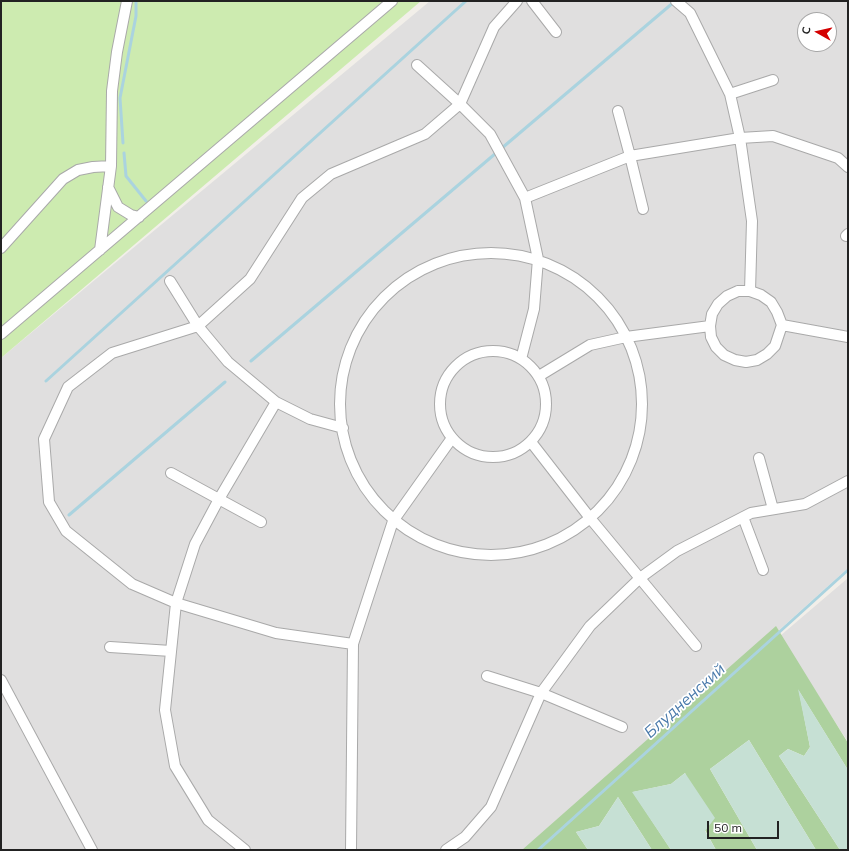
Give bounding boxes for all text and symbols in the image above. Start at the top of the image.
north arrow [797,12,837,52]
text: С [799,26,814,35]
water label: Блудненский [641,660,729,742]
scale bar [709,813,781,839]
text: 50 m [714,820,742,835]

